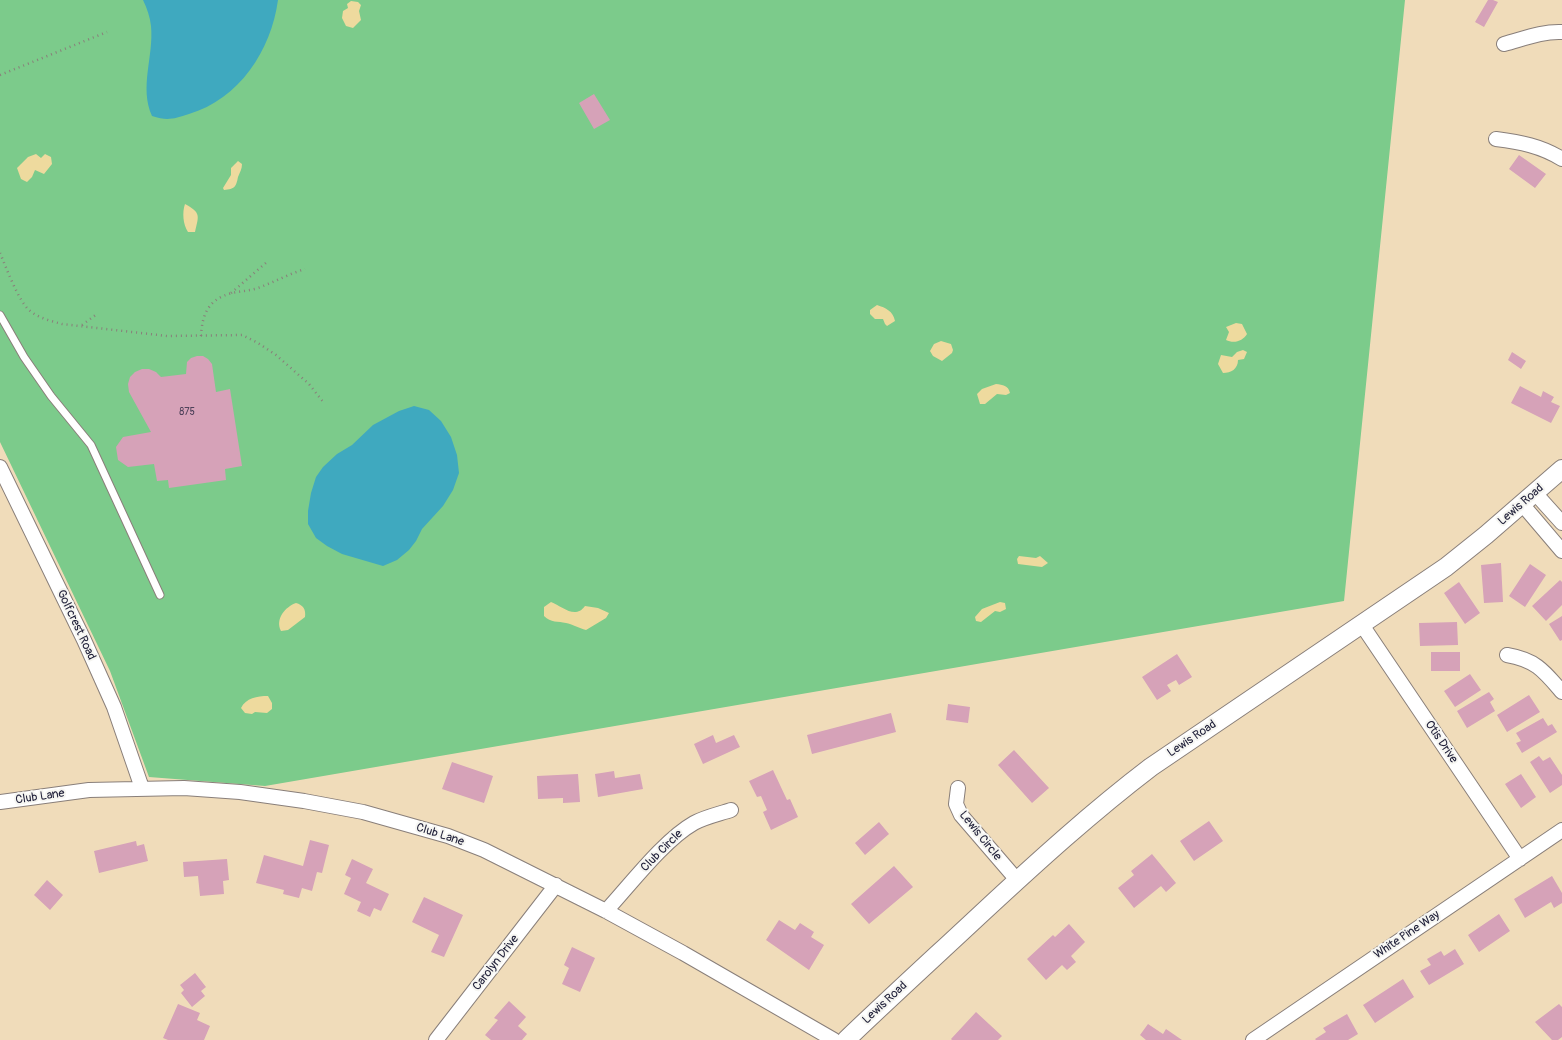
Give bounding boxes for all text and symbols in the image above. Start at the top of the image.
house number: 875 [179,406,195,418]
street label: Lewis Road [1495,481,1547,529]
street label: Golfcrest Road [53,588,99,662]
street label: Lewis Road [1165,717,1219,761]
street label: Otis Drive [1422,718,1460,766]
street label: Club Lane [14,786,66,808]
street label: Lewis Circle [956,808,1004,864]
street label: Club Lane [414,821,466,849]
street label: Club Circle [638,827,686,875]
street label: White Pine Way [1371,908,1443,962]
street label: Carolyn Drive [470,932,522,994]
street label: Lewis Road [860,979,910,1027]

